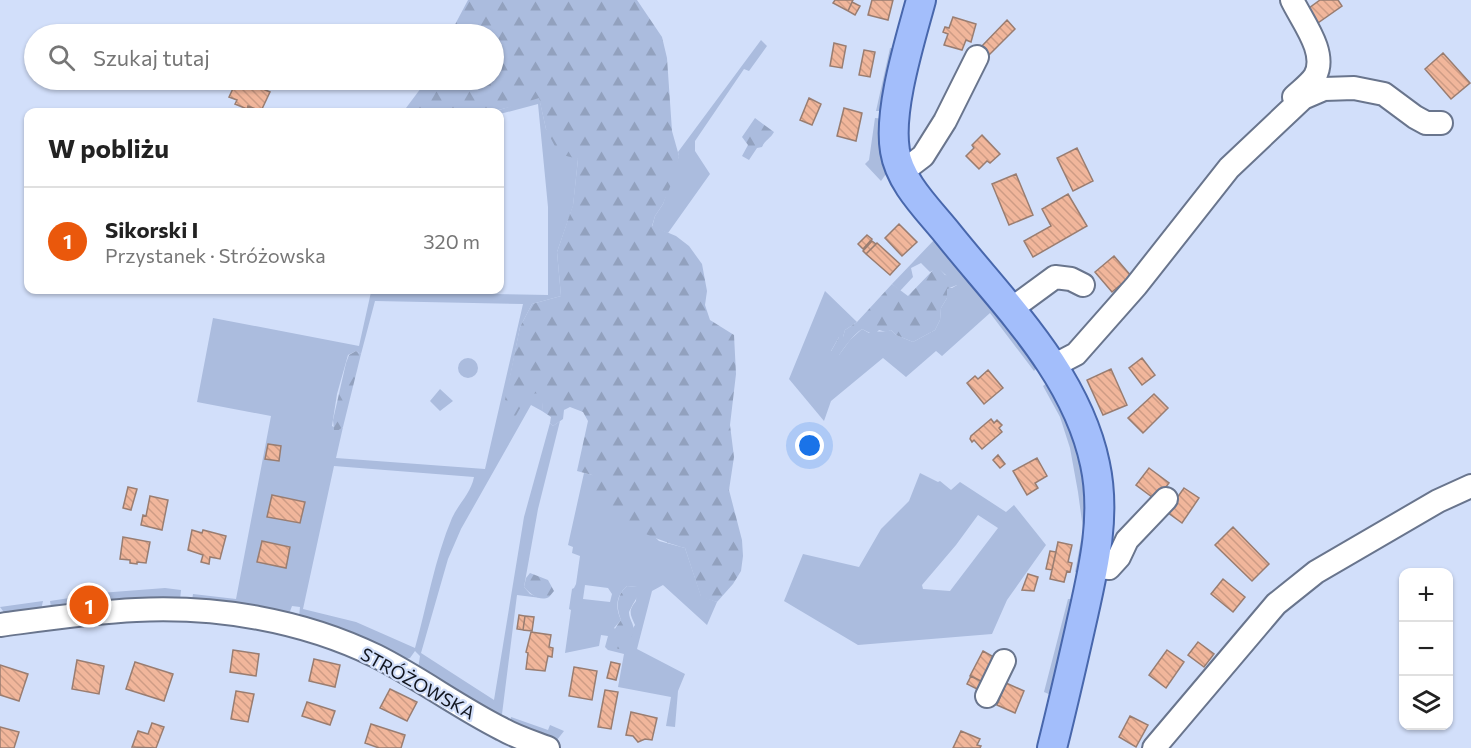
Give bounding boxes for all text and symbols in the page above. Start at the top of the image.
search box [24,24,504,90]
icon: search [45,41,78,74]
text: Szukaj tutaj [93,44,210,71]
text: W pobliżu [48,132,169,163]
text: Sikorski I [105,216,198,243]
text: 1 [63,229,72,253]
text: 320 m [423,229,480,253]
text: Przystanek · Stróżowska [105,243,326,267]
your location [795,431,824,460]
map controls [1399,568,1453,730]
button: + [1399,568,1453,622]
pin: 1 [70,582,109,628]
button: − [1399,622,1453,676]
street label: STRÓŻOWSKA [357,643,479,723]
button: layers [1399,676,1453,730]

